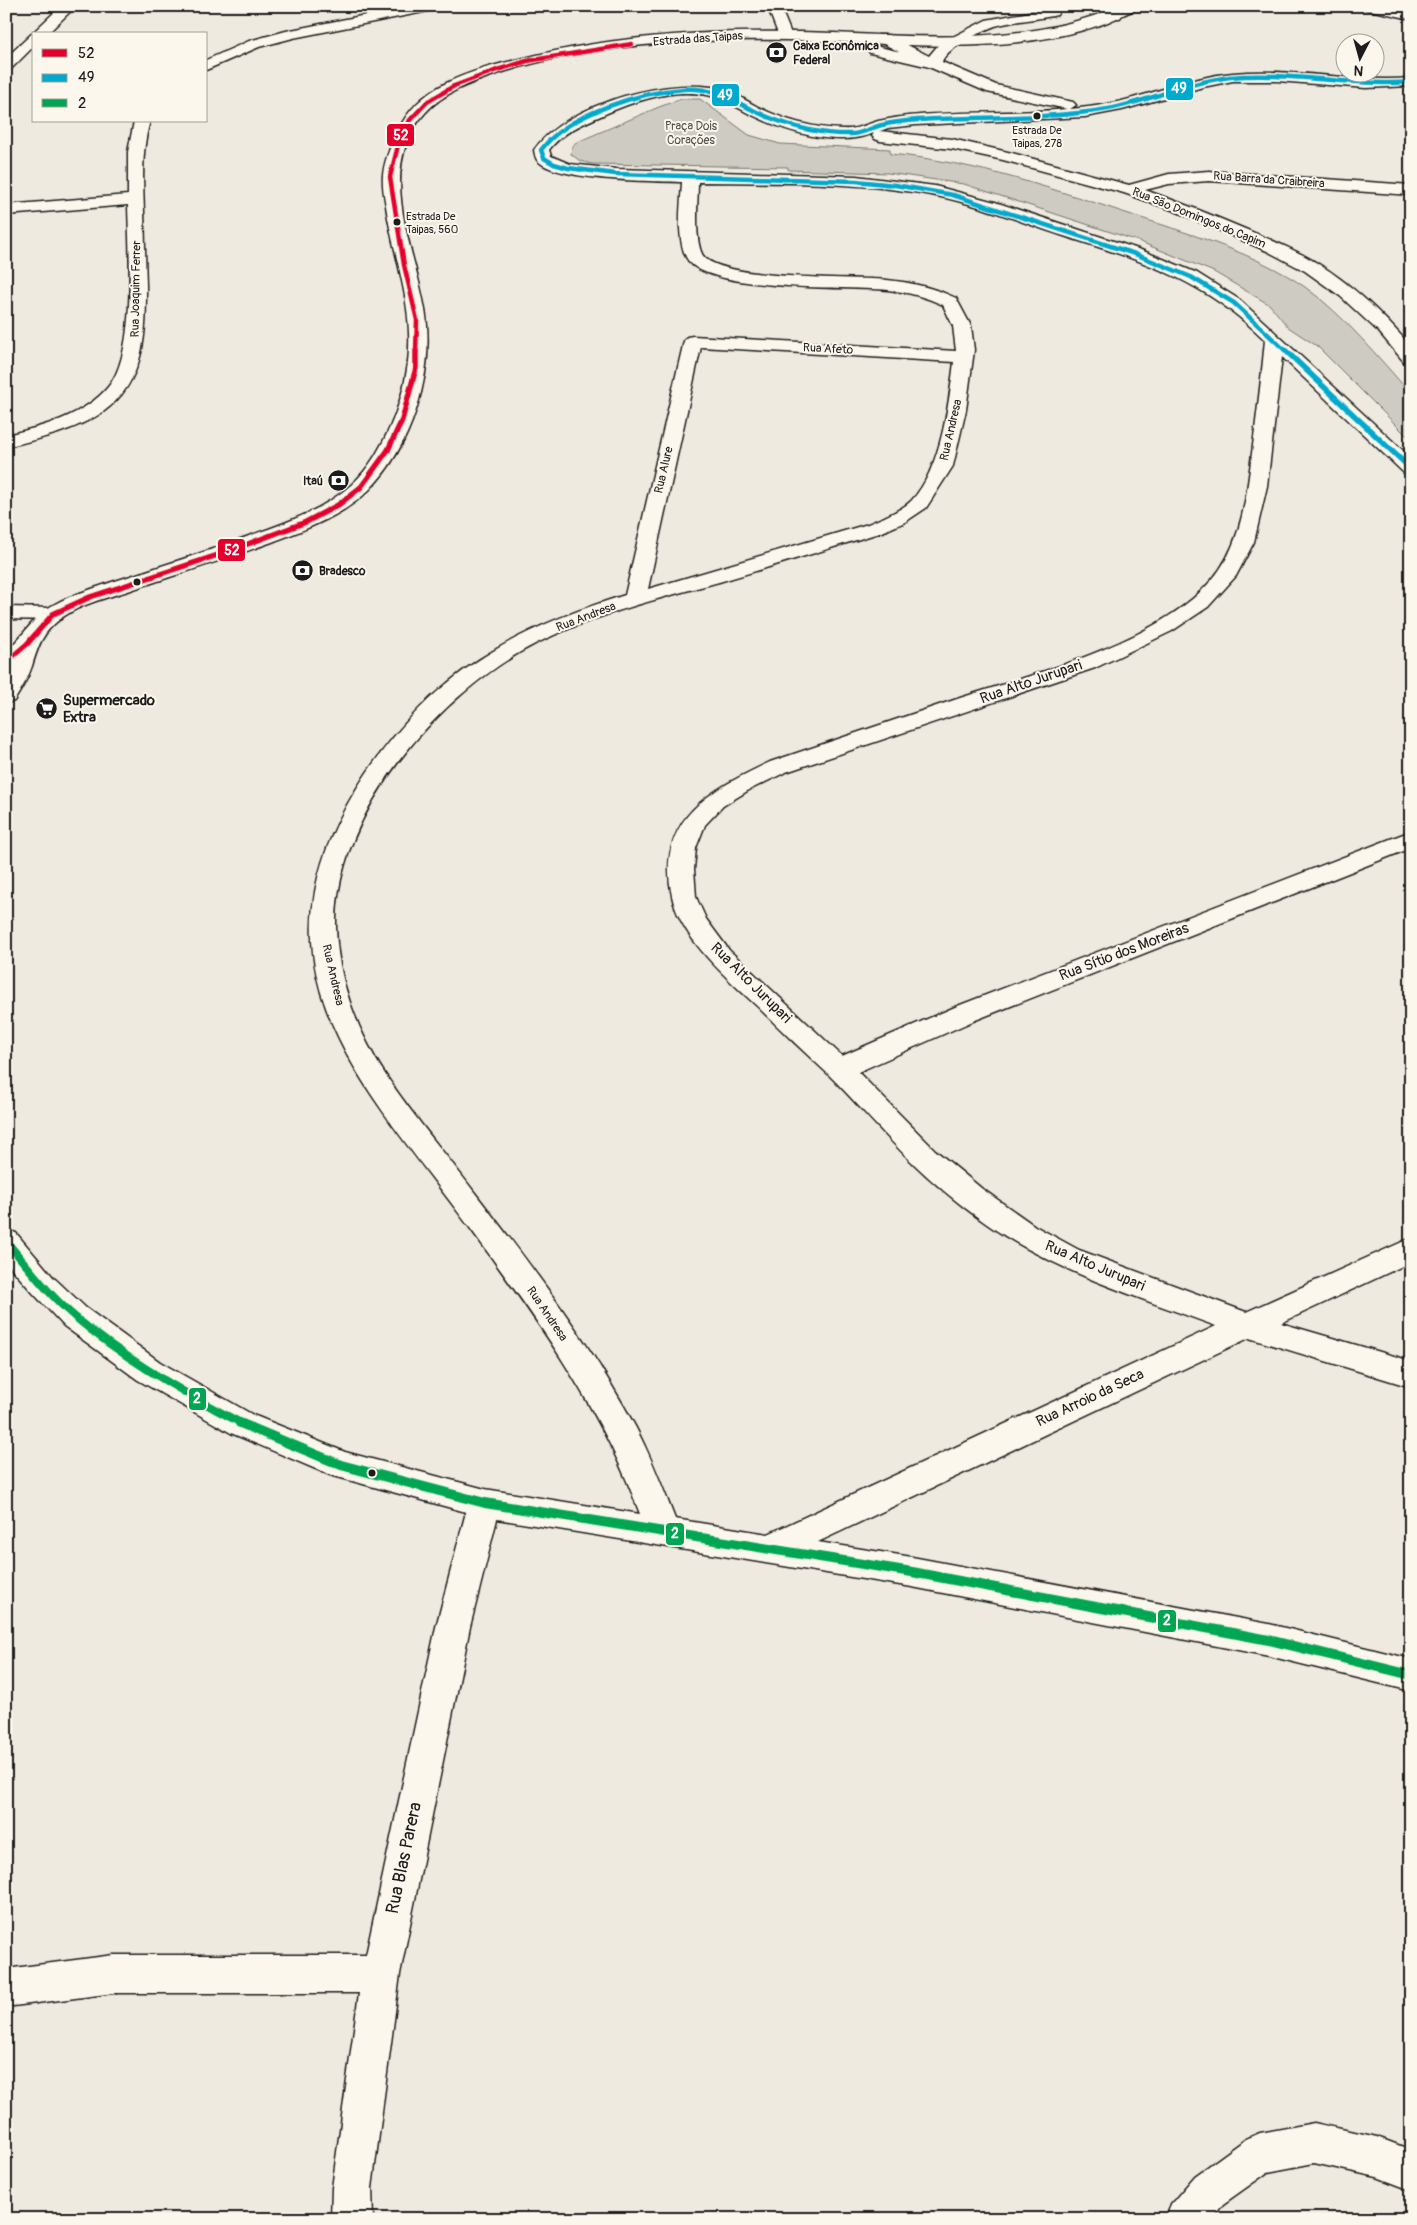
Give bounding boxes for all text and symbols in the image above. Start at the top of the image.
street label: Estrada das Taipas [653,28,744,50]
legend [32,32,208,122]
north arrow [1334,32,1384,82]
place label: Caixa Econômica Federal [793,39,879,68]
bank icon: Caixa Econômica Federal [765,41,789,65]
text: 52 [78,44,95,63]
text: N [1353,61,1364,79]
text: 49 [78,68,94,87]
line badge: 49 [1165,77,1194,101]
text: 49 [1171,80,1187,97]
line badge: 49 [711,83,740,107]
text: 49 [717,87,733,104]
text: 2 [78,94,86,113]
marker: Estrada De Taipas, 278 [1032,111,1042,121]
park label: Praça Dois Corações [665,119,718,148]
line badge: 52 [386,123,415,147]
place label: Estrada De Taipas, 278 [1012,124,1062,150]
text: 52 [393,127,409,144]
street label: Rua Barra da Craibreira [1213,169,1326,191]
street label: Rua São Domingos do Capim [1130,184,1268,252]
place label: Estrada De Taipas, 560 [406,210,458,236]
marker: Estrada De Taipas, 560 [392,217,402,227]
street label: Rua Joaquim Ferrer [128,240,144,338]
street label: Rua Afeto [802,340,854,358]
street label: Rua Andresa [937,397,965,462]
street label: Rua Alure [651,445,677,495]
bank icon: Itaú [327,469,351,493]
place label: Itaú [303,474,323,489]
line badge: 52 [217,538,246,562]
text: 52 [224,542,240,559]
bank icon: Bradesco [291,559,315,583]
place label: Bradesco [319,564,366,579]
unlabelled marker [132,577,142,587]
street label: Rua Andresa [554,599,618,635]
street label: Rua Alto Jurupari [977,656,1085,708]
place label: Supermercado Extra [63,691,155,727]
supermarket icon: Supermercado Extra [35,697,59,721]
street label: Rua Sítio dos Moreiras [1056,918,1192,986]
street label: Rua Alto Jurupari [707,939,796,1028]
street label: Rua Andresa [319,943,347,1008]
street label: Rua Alto Jurupari [1042,1236,1148,1296]
street label: Rua Andresa [523,1284,571,1344]
street label: Rua Arroio da Seca [1033,1365,1147,1431]
line badge: 2 [188,1387,207,1411]
text: 2 [193,1390,201,1407]
unlabelled marker [367,1468,377,1478]
line badge: 2 [665,1522,685,1546]
text: 2 [671,1525,679,1542]
line badge: 2 [1157,1609,1177,1633]
text: 2 [1163,1612,1171,1629]
street label: Rua Blas Parera [381,1800,427,1916]

